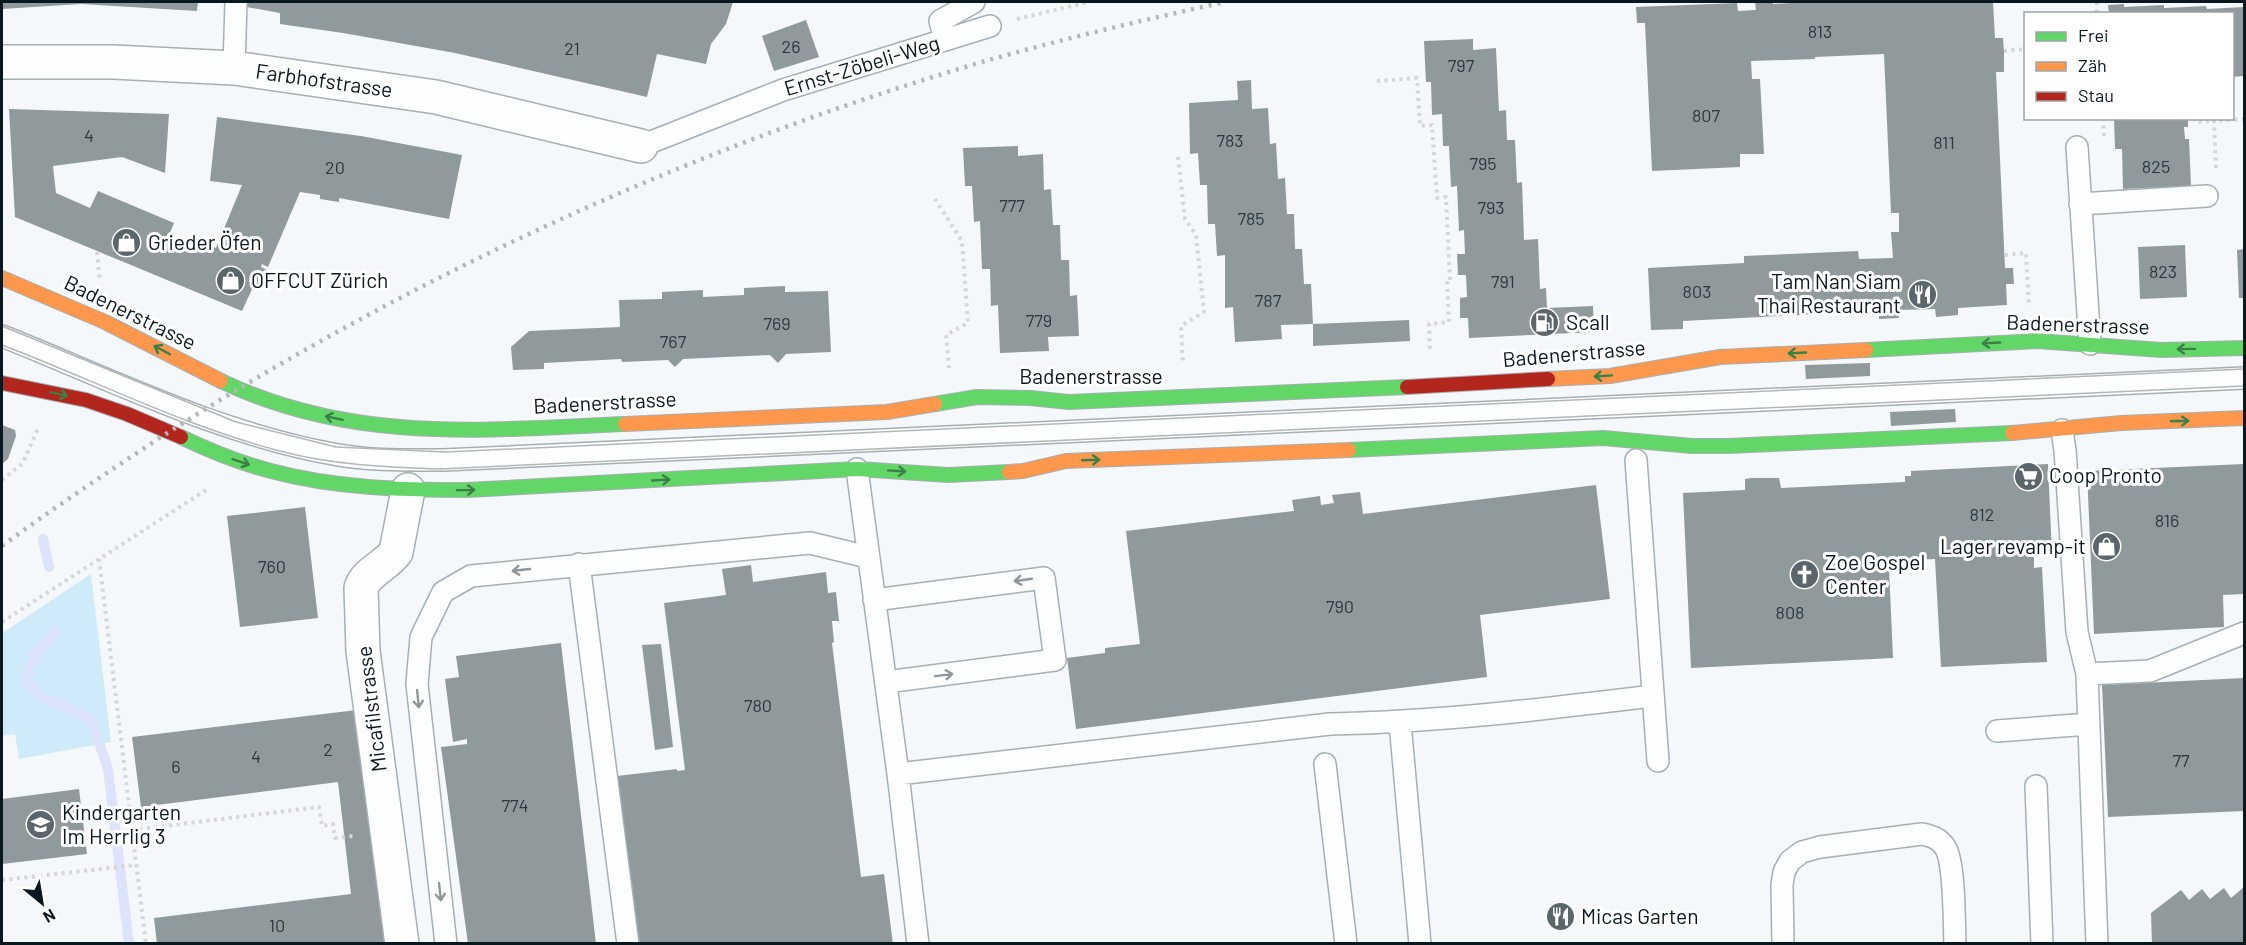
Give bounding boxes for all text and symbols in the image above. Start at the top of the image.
legend [2024,12,2234,120]
house number: 813 [1808,20,1832,42]
text: Frei [2078,24,2109,46]
street label: Ernst-Zöbeli-Weg [781,29,942,100]
house number: 26 [782,35,800,57]
house number: 21 [564,37,580,59]
house number: 797 [1448,54,1475,76]
text: Zäh [2078,54,2107,76]
street label: Farbhofstrasse [254,58,394,101]
text: Stau [2078,84,2114,106]
house number: 807 [1692,104,1721,126]
house number: 4 [84,124,94,146]
house number: 783 [1216,129,1244,151]
house number: 811 [1933,131,1955,153]
house number: 795 [1469,152,1497,174]
house number: 825 [2142,155,2170,177]
house number: 20 [325,156,345,178]
house number: 777 [999,194,1025,216]
house number: 793 [1477,196,1505,218]
house number: 785 [1237,207,1265,229]
shop icon: Grieder Öfen [111,227,143,259]
place label: Grieder Öfen [148,229,262,254]
house number: 823 [2149,260,2177,282]
shop icon: OFFCUT Zürich [214,265,246,297]
place label: OFFCUT Zürich [251,267,388,292]
place label: Tam Nan Siam Thai Restaurant [1757,268,1901,317]
street label: Badenerstrasse [61,269,201,354]
house number: 791 [1491,270,1515,292]
restaurant icon: Tam Nan Siam Thai Restaurant [1906,278,1938,310]
house number: 803 [1683,280,1711,302]
house number: 787 [1255,289,1282,311]
fuel station icon: Scall [1529,307,1561,339]
house number: 779 [1026,309,1052,331]
place label: Scall [1566,309,1610,334]
street label: Badenerstrasse [2006,309,2150,338]
house number: 769 [763,312,791,334]
house number: 767 [660,330,687,352]
street label: Badenerstrasse [1501,334,1646,371]
one-way arrow [1982,338,2002,349]
one-way arrow [153,344,171,356]
one-way arrow [2177,344,2197,355]
one-way arrow [1787,348,1807,359]
street label: Badenerstrasse [1019,363,1163,388]
one-way arrow [1594,371,1614,382]
street label: Badenerstrasse [533,385,677,418]
one-way arrow [48,389,68,400]
one-way arrow [325,412,345,423]
one-way arrow [2169,415,2189,426]
one-way arrow [1081,454,1100,466]
one-way arrow [231,458,250,469]
supermarket icon: Coop Pronto [2012,460,2044,492]
place label: Coop Pronto [2049,462,2162,487]
one-way arrow [887,466,907,477]
one-way arrow [650,474,670,485]
one-way arrow [456,484,476,496]
house number: 812 [1970,503,1994,525]
house number: 816 [2155,509,2179,531]
shop icon: Lager revamp-it [2091,531,2123,563]
place label: Lager revamp-it [1940,533,2086,558]
place label: Zoe Gospel Center [1825,549,1925,598]
house number: 760 [258,555,286,577]
church icon: Zoe Gospel Center [1788,559,1820,591]
one-way arrow [512,565,532,576]
one-way arrow [1014,575,1033,586]
house number: 790 [1326,595,1354,617]
house number: 808 [1776,601,1804,623]
street label: Micafilstrasse [350,645,391,774]
one-way arrow [933,669,953,680]
one-way arrow [413,688,424,708]
house number: 780 [744,694,772,716]
house number: 2 [323,738,333,760]
house number: 4 [251,745,261,767]
house number: 77 [2172,749,2190,771]
house number: 6 [171,755,181,777]
house number: 774 [502,794,528,816]
place label: Kindergarten Im Herrlig 3 [62,799,181,848]
school or university icon: Kindergarten Im Herrlig 3 [25,809,57,841]
north arrow [12,873,72,933]
one-way arrow [435,882,446,902]
restaurant icon: Micas Garten [1544,901,1576,933]
place label: Micas Garten [1581,903,1699,928]
text: N [40,906,59,927]
house number: 10 [269,914,285,936]

